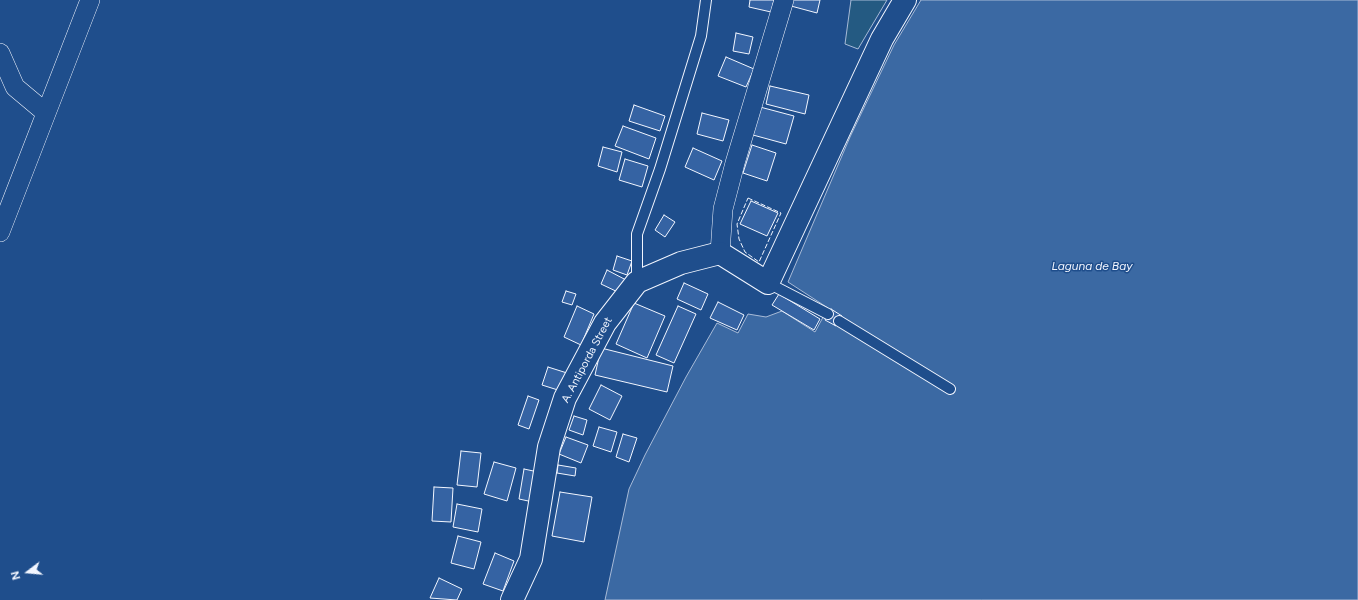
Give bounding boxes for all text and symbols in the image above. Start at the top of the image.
water label: Laguna de Bay [1052,259,1132,273]
street label: A. Antiporda Street [559,315,615,405]
north arrow [8,552,48,592]
text: N [9,570,23,581]

